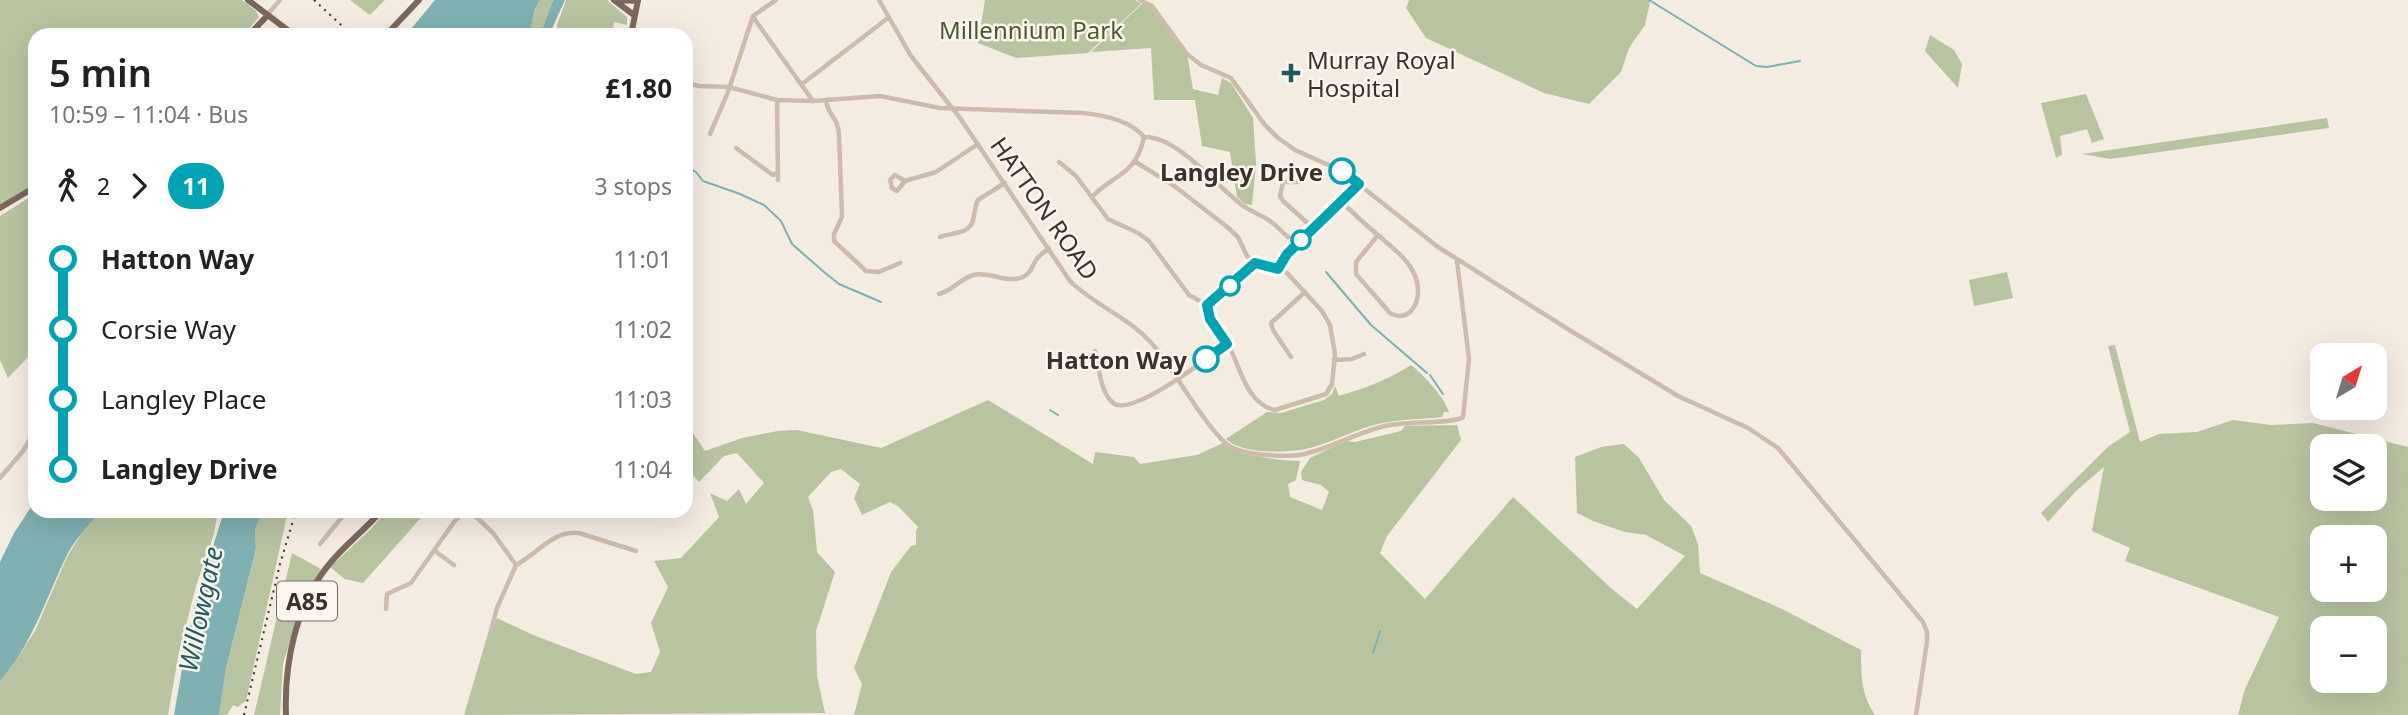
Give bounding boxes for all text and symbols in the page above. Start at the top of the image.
park label: Millennium Park [939,13,1123,46]
place label: Murray Royal Hospital [1307,43,1456,104]
text: 5 min [49,46,152,98]
marker: Murray Royal Hospital [1281,63,1301,83]
text: £1.80 [605,70,672,106]
text: 10:59 – 11:04 · Bus [49,98,248,130]
street label: HATTON ROAD [983,130,1107,286]
place label: Langley Drive [1160,155,1323,188]
marker: Langley Drive [1329,158,1355,184]
icon: walk [49,167,87,205]
icon: forward [120,167,158,205]
text: 11 [182,169,210,202]
text: 2 [97,170,110,202]
text: 3 stops [594,170,672,202]
unlabelled marker [1291,230,1311,250]
text: Hatton Way [101,241,254,277]
text: 11:01 [613,243,672,275]
unlabelled marker [1220,276,1240,296]
text: Corsie Way [101,311,236,347]
text: 11:02 [613,313,672,345]
place label: Hatton Way [1046,343,1187,376]
north arrow [2310,343,2387,420]
map controls [2310,343,2387,693]
marker: Hatton Way [1193,346,1219,372]
text: Langley Place [101,381,266,417]
text: 11:03 [613,383,672,415]
button: layers [2310,434,2387,511]
text: Langley Drive [101,451,278,487]
text: 11:04 [613,453,672,485]
button: + [2310,525,2387,602]
water label: Willowgate [169,543,231,675]
road number: A85 [277,582,337,621]
button: − [2310,616,2387,693]

